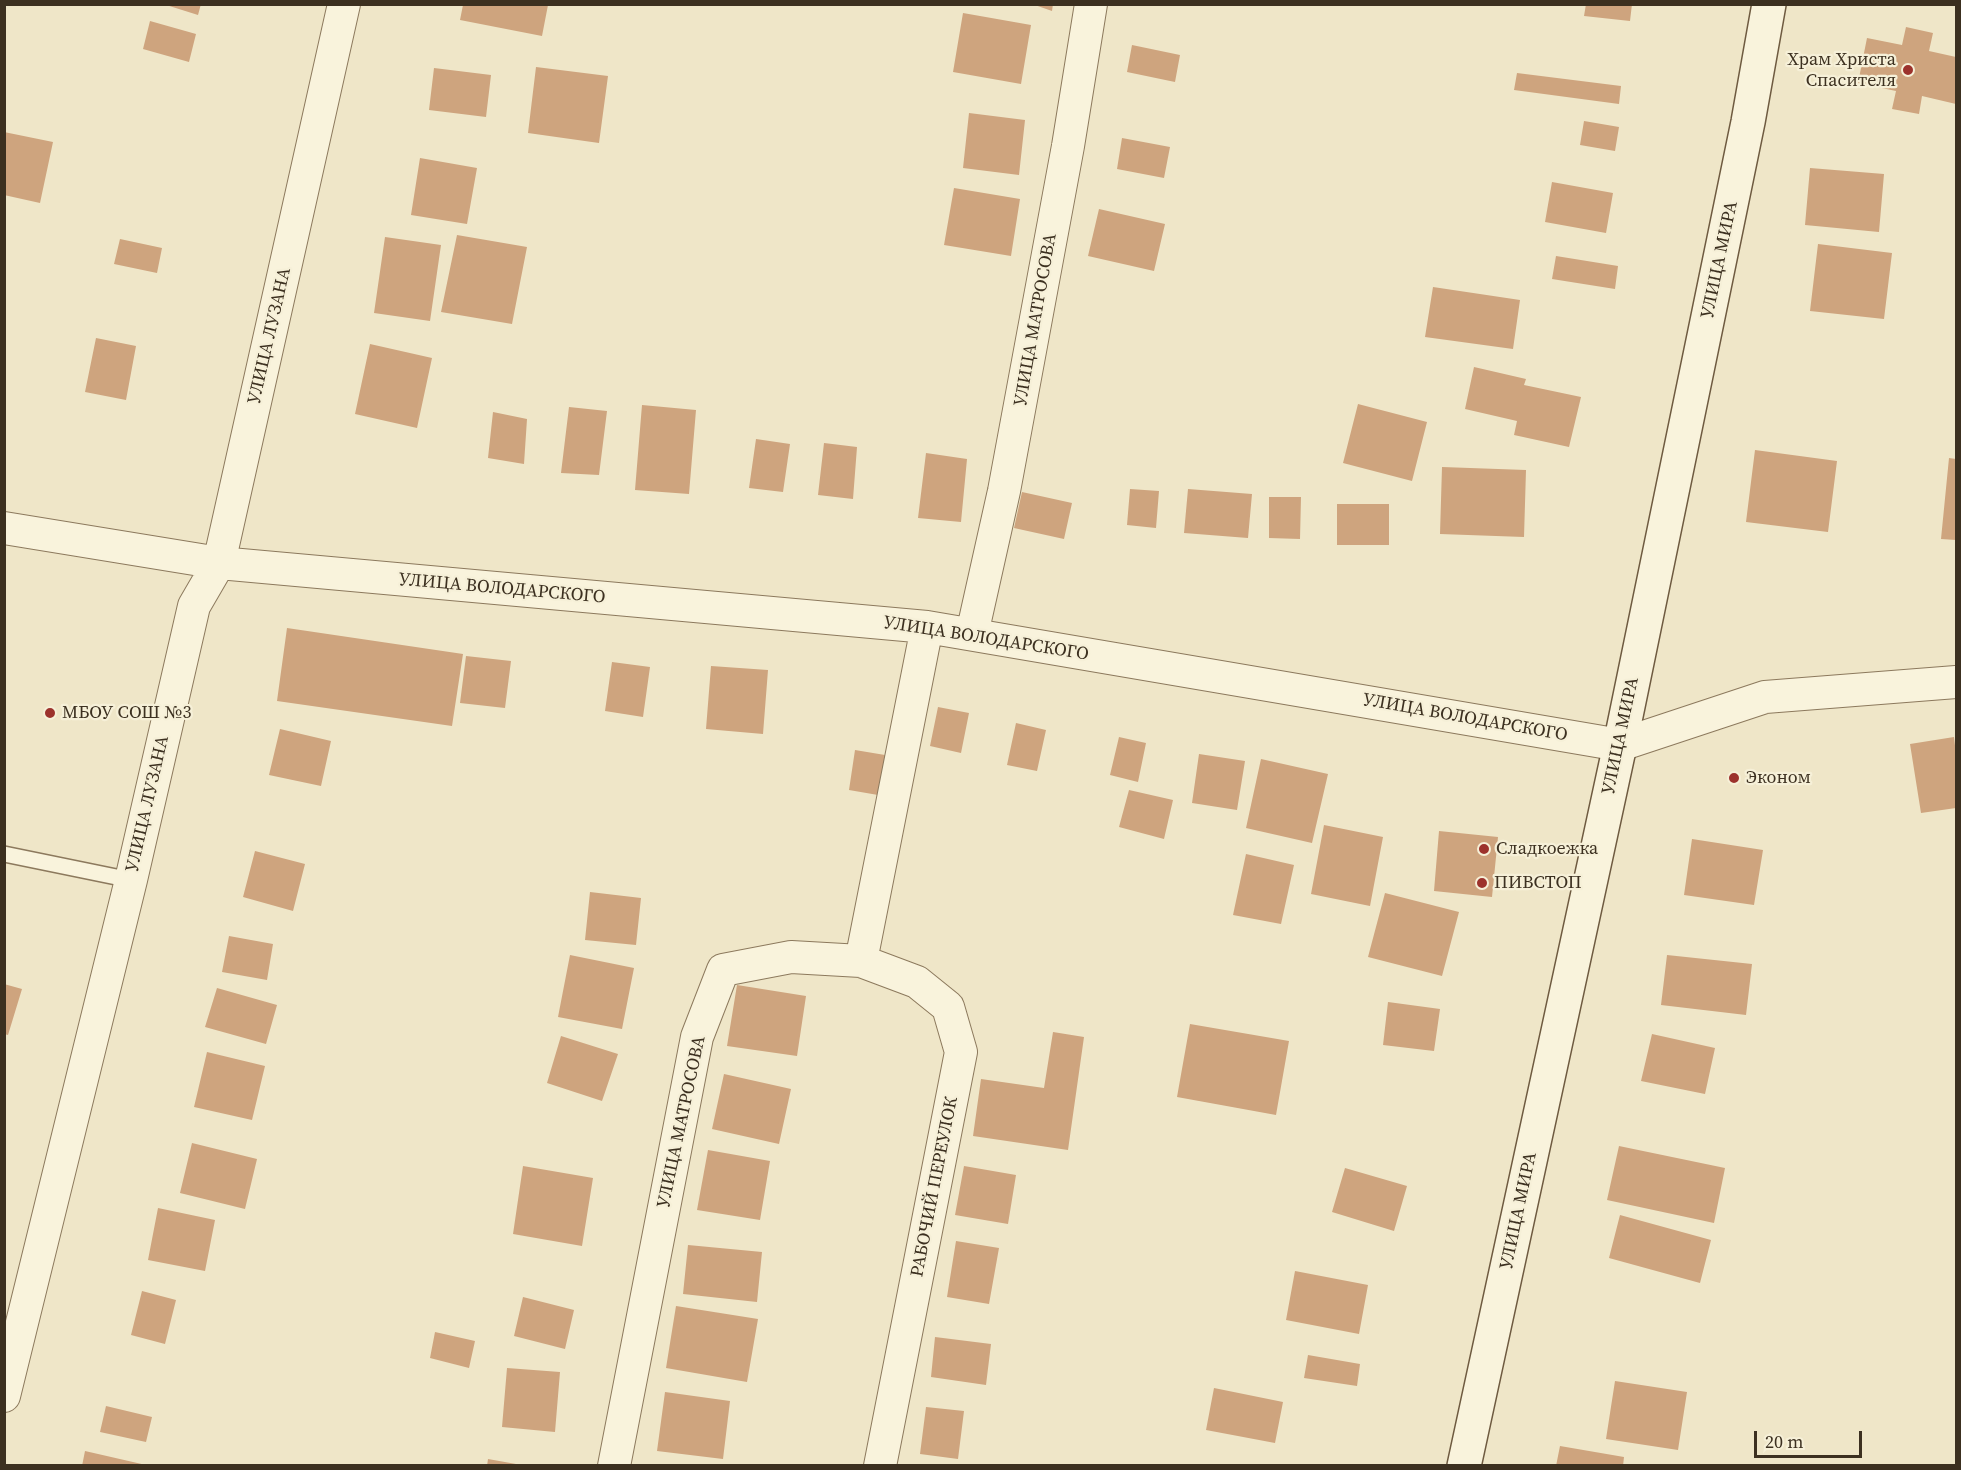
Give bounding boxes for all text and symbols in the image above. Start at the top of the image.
place label: Храм Христа Спасителя [1787,49,1896,92]
marker: Храм Христа Спасителя [1901,63,1915,77]
street label: УЛИЦА МИРА [1697,199,1743,321]
street label: УЛИЦА МАТРОСОВА [1010,232,1062,408]
street label: УЛИЦА ЛУЗАНА [244,266,296,406]
street label: УЛИЦА ВОЛОДАРСКОГО [398,569,606,609]
street label: УЛИЦА ВОЛОДАРСКОГО [882,612,1090,666]
street label: УЛИЦА МИРА [1598,675,1644,797]
street label: УЛИЦА ВОЛОДАРСКОГО [1361,689,1569,747]
place label: МБОУ СОШ №3 [62,702,191,724]
marker: МБОУ СОШ №3 [43,706,57,720]
street label: УЛИЦА ЛУЗАНА [122,734,174,874]
place label: Эконом [1746,767,1811,789]
marker: Эконом [1727,771,1741,785]
place label: Сладкоежка [1496,838,1598,860]
marker: Сладкоежка [1477,842,1491,856]
place label: ПИВСТОП [1494,872,1582,894]
marker: ПИВСТОП [1475,876,1489,890]
street label: УЛИЦА МАТРОСОВА [653,1034,711,1210]
street label: РАБОЧИЙ ПЕРЕУЛОК [907,1095,963,1279]
street label: УЛИЦА МИРА [1496,1150,1542,1272]
scale bar [1757,1419,1865,1457]
text: 20 m [1765,1429,1803,1454]

